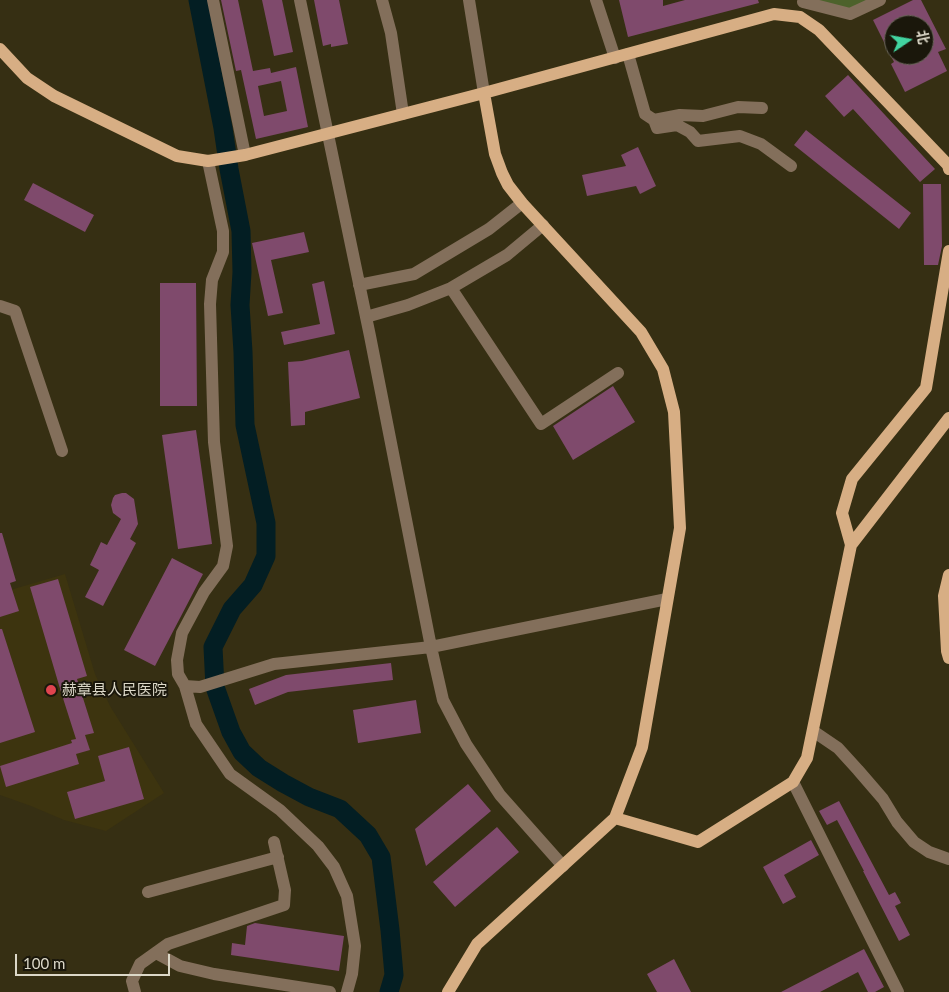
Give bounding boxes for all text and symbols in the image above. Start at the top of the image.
north arrow [884,15,934,65]
text: 北 [913,28,933,46]
place label: 赫章县人民医院 [62,681,167,699]
marker: 赫章县人民医院 [44,683,58,697]
scale bar [18,944,172,976]
text: 100 m [23,954,65,972]

